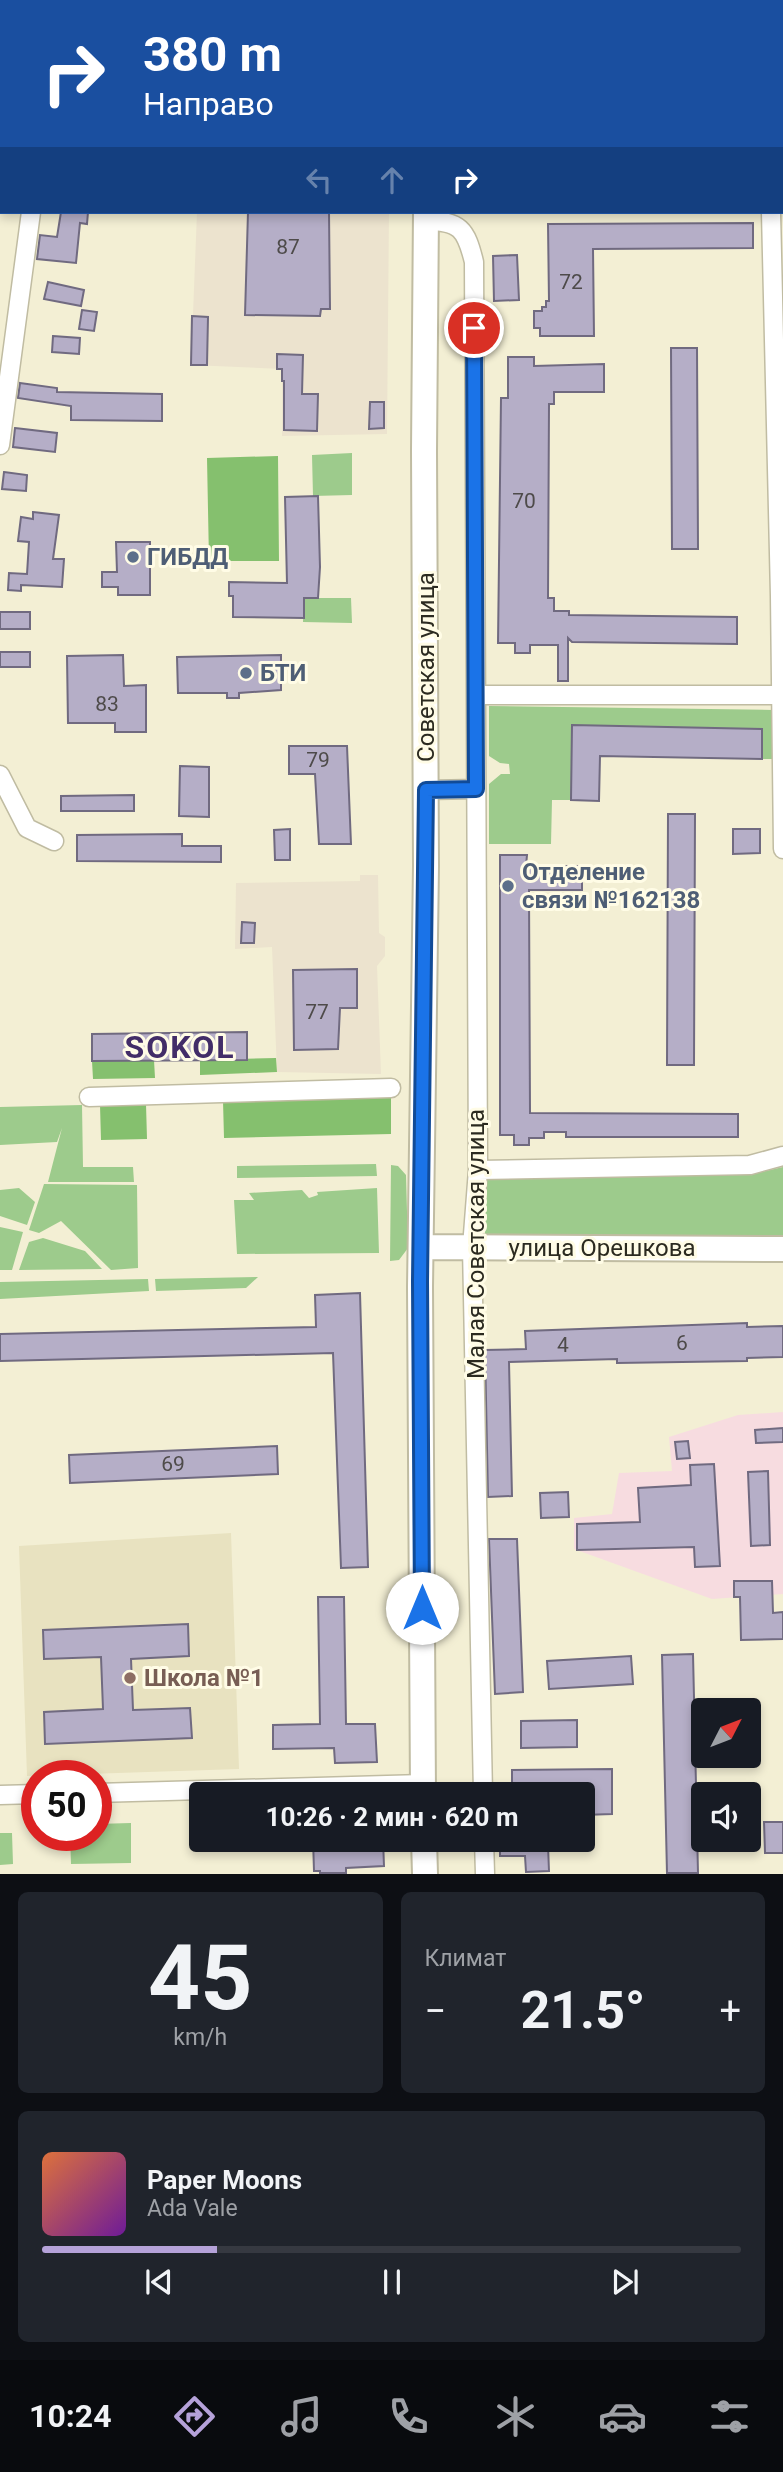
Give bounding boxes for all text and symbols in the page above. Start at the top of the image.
text: 380 m [143,26,282,83]
icon: right [28,28,119,119]
text: Направо [143,85,274,123]
icon: left [300,161,338,199]
icon: ahead [373,161,411,199]
icon: right [446,161,484,199]
house number: 87 [276,235,300,259]
house number: 72 [559,270,583,294]
pin [444,298,504,358]
icon: arrive [455,309,493,347]
house number: 70 [512,489,536,513]
place label: ГИБДД [147,543,228,571]
marker: ГИБДД [125,549,141,565]
street label: Советская улица [412,572,440,762]
place label: БТИ [260,659,306,687]
marker: БТИ [238,665,254,681]
house number: 83 [95,692,119,716]
house number: 79 [306,748,330,772]
place label: Отделение связи №162138 [522,858,700,914]
marker: Отделение связи №162138 [500,878,516,894]
house number: 77 [305,1000,329,1024]
district label: SOKOL [125,1028,236,1066]
street label: Малая Советская улица [462,1109,490,1379]
street label: улица Орешкова [508,1234,696,1262]
house number: 6 [676,1331,688,1355]
house number: 4 [557,1333,569,1357]
house number: 69 [161,1452,185,1476]
position arrow [385,1571,459,1645]
place label: Школа №1 [144,1664,264,1692]
marker: Школа №1 [122,1670,138,1686]
north arrow [691,1698,761,1768]
map controls [691,1698,761,1852]
speed limit sign: 50 [21,1760,112,1851]
button: sound [691,1782,761,1852]
text: 10:26 · 2 мин · 620 m [266,1802,518,1832]
text: 45 [148,1925,252,2031]
text: Климат [425,1945,506,1972]
text: 21.5° [520,1980,645,2041]
text: − [425,1989,446,2033]
text: + [719,1989,741,2033]
text: km/h [173,2024,227,2051]
text: Paper Moons [147,2165,302,2195]
text: Ada Vale [147,2195,238,2222]
icon: previous [140,2263,178,2301]
icon: pause [373,2263,411,2301]
icon: next [606,2263,644,2301]
icon: directions [170,2392,219,2441]
icon: music [277,2392,326,2441]
icon: phone [384,2392,433,2441]
icon: climate [491,2392,540,2441]
icon: car [598,2392,647,2441]
icon: filters [705,2392,754,2441]
text: 10:24 [29,2397,111,2435]

